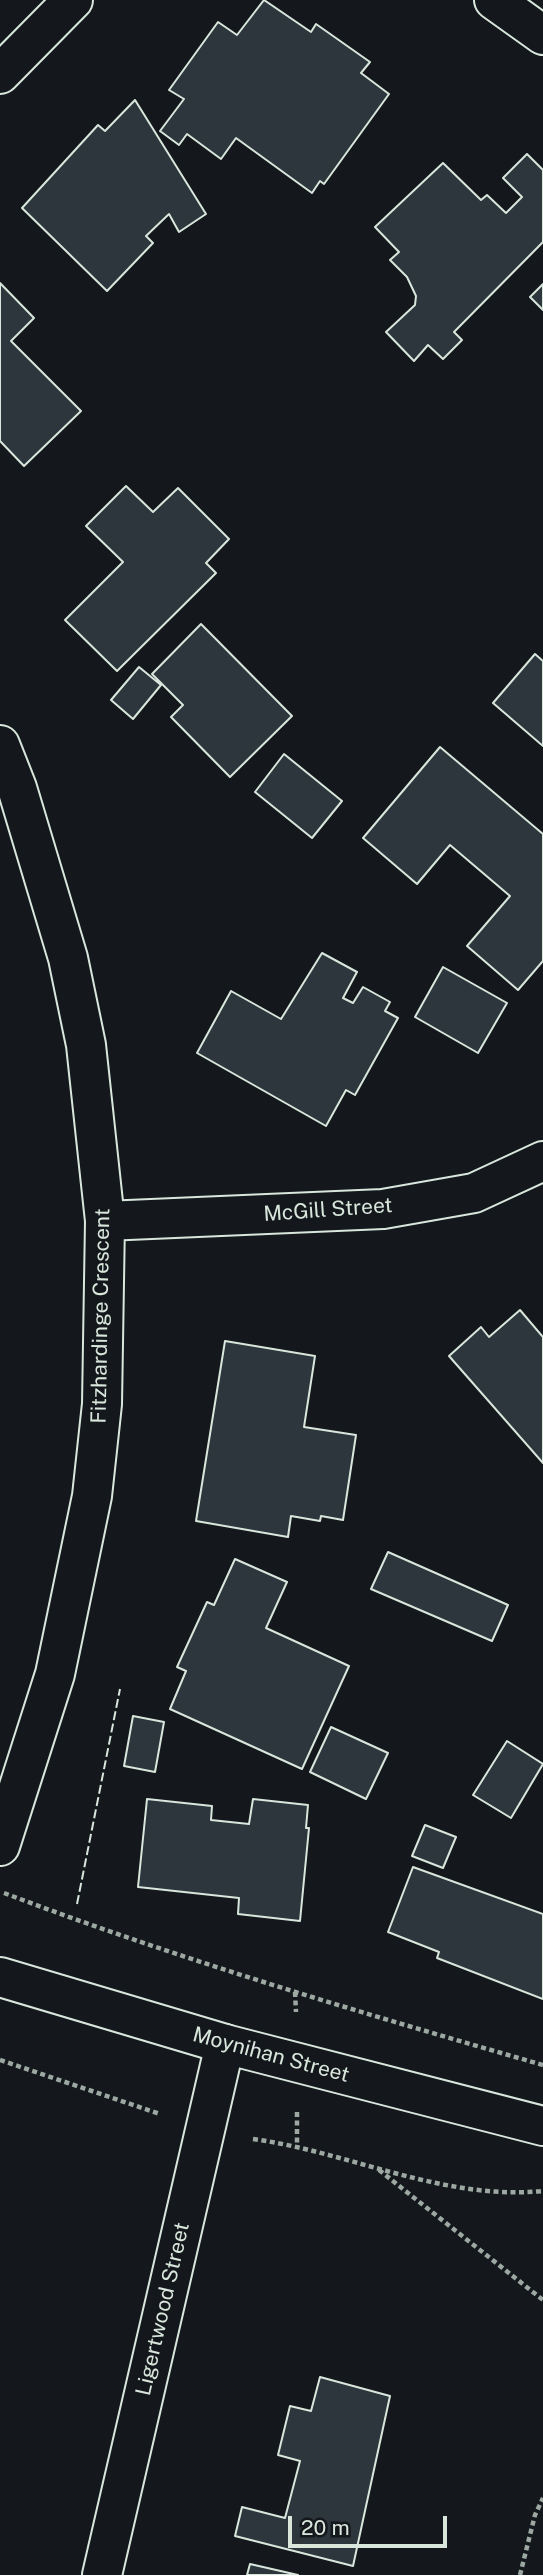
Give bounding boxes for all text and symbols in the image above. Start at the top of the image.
street label: McGill Street [263,1193,393,1227]
street label: Fitzhardinge Crescent [87,1208,115,1424]
street label: Moynihan Street [190,2022,352,2088]
street label: Ligertwood Street [131,2220,195,2398]
scale bar [291,2502,450,2546]
text: 20 m [301,2515,350,2540]

